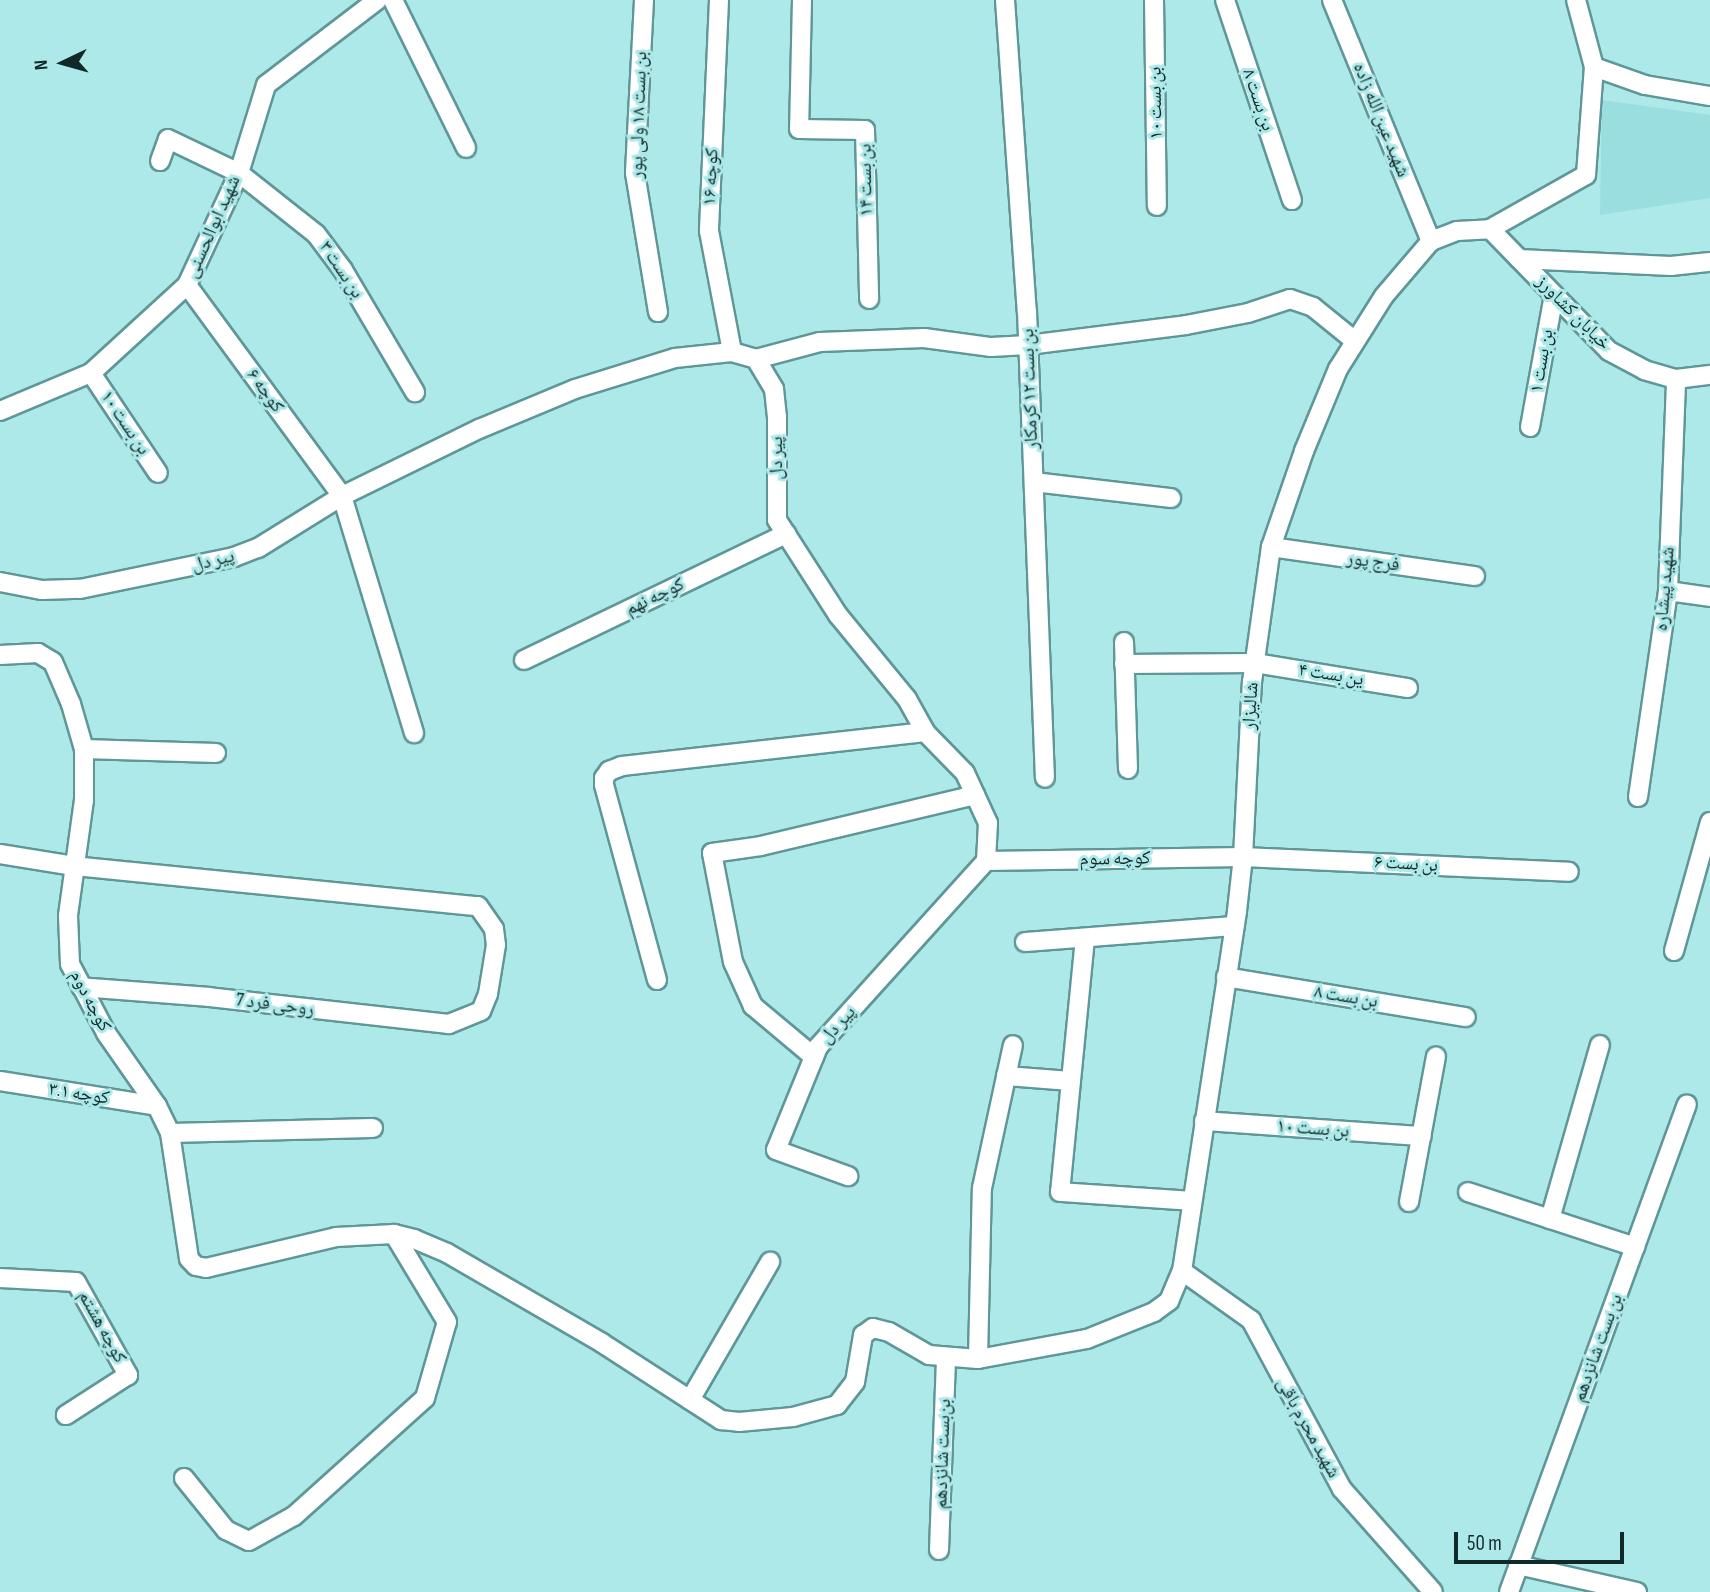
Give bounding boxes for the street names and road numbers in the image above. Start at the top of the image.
street label: بن بست ۱۸ ولی پور [625,51,653,179]
street label: شهید عین الله زاده [1348,59,1414,181]
street label: بن بست ۱۰ [1144,66,1168,140]
street label: بن بست ۸ [1237,66,1279,134]
street label: بن بست ۱۴ [854,143,878,217]
street label: کوچه ۱۶ [698,148,724,206]
street label: شهید ابوالحسنی [180,172,246,282]
street label: بن بست ۳ [314,237,368,303]
street label: خیابان کشاورز [1531,271,1615,355]
street label: بن بست ۱ [1525,327,1559,395]
street label: بن بست ۱۲ کرمکار [1016,328,1044,450]
street label: کوچه ۶ [241,364,289,418]
street label: بن بست ۱۰ [95,386,155,460]
street label: پیر دل [766,436,788,480]
street label: پیر دل [189,545,237,577]
street label: شهید پیشاره [1650,546,1680,632]
street label: فرج پور [1345,547,1401,577]
street label: کوچه نهم [622,573,688,621]
street label: ین بست ۴ [1297,659,1365,691]
street label: شالیزار [1238,681,1264,731]
street label: کوچه سوم [1079,847,1151,871]
street label: بن بست ۶ [1373,851,1439,877]
street label: کوچه دوم [64,966,116,1036]
street label: بن بست ۸ [1312,981,1380,1013]
street label: روحی فرد 7 [235,989,315,1021]
street label: پیر دل [815,1001,861,1049]
street label: کوچه ۳.۱ [47,1078,111,1110]
street label: بن بست ۱۰ [1276,1115,1350,1143]
street label: کوچه هشتم [73,1287,131,1367]
street label: بن بست شانزدهم [1568,1291,1628,1405]
street label: شهید محرم باقی [1271,1374,1345,1482]
street label: بن‌بست شانزدهم [930,1398,956,1510]

